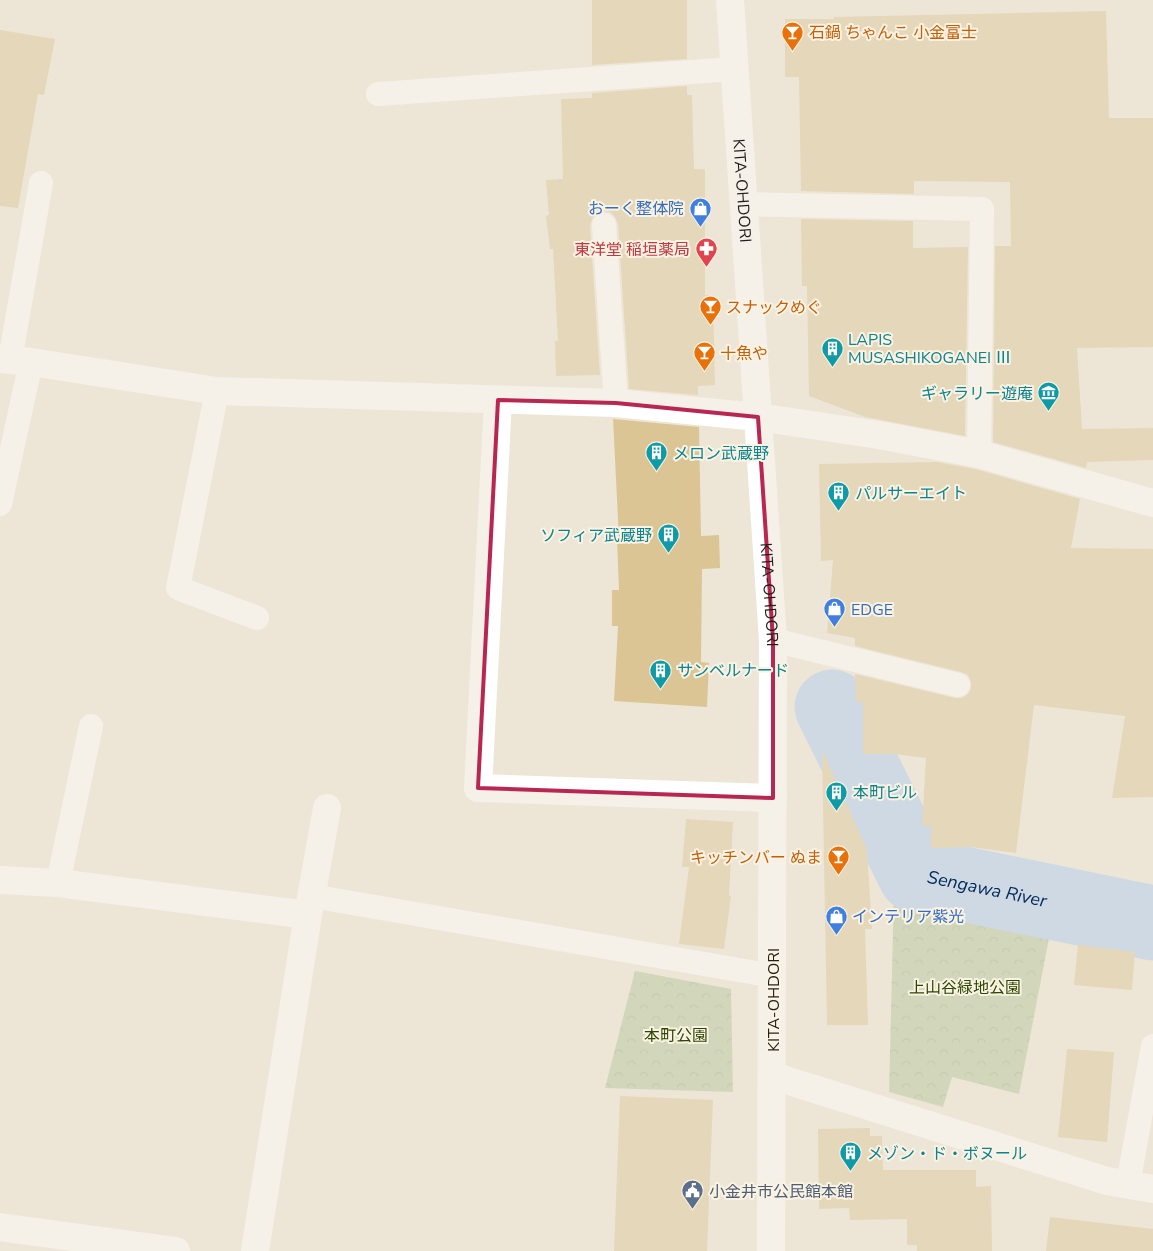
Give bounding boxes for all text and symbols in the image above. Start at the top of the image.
bar icon: 石鍋 ちゃんこ 小金富士 [781,20,805,51]
place label: 石鍋 ちゃんこ 小金富士 [809,22,977,44]
street label: KITA-OHDORI [727,138,756,243]
shop icon: おーく整体院 [688,196,712,227]
place label: おーく整体院 [588,198,684,220]
pharmacy icon: 東洋堂 稲垣薬局 [694,237,718,268]
place label: 東洋堂 稲垣薬局 [574,239,690,261]
bar icon: スナックめぐ [698,295,722,326]
place label: スナックめぐ [726,297,822,319]
place label: LAPIS MUSASHIKOGANEI Ⅲ [848,329,1011,369]
building icon: LAPIS MUSASHIKOGANEI Ⅲ [820,336,844,367]
bar icon: 十魚や [692,341,716,372]
place label: 十魚や [720,343,768,365]
museum icon: ギャラリー遊庵 [1037,381,1061,412]
place label: ギャラリー遊庵 [921,383,1033,405]
building icon: メロン武蔵野 [645,441,669,472]
place label: メロン武蔵野 [673,443,769,465]
building icon: パルサーエイト [827,481,851,512]
place label: パルサーエイト [855,483,967,505]
building icon: ソフィア武蔵野 [656,523,680,554]
place label: ソフィア武蔵野 [540,525,652,547]
street label: KITA-OHDORI [754,542,783,647]
shop icon: EDGE [823,597,847,628]
place label: EDGE [851,599,893,621]
building icon: サンベルナード [649,658,673,689]
place label: サンベルナード [677,660,789,682]
building icon: 本町ビル [825,780,849,811]
place label: 本町ビル [853,782,917,804]
bar icon: キッチンバー ぬま [826,845,850,876]
place label: キッチンバー ぬま [690,847,822,869]
water label: Sengawa River [925,865,1049,913]
shop icon: インテリア紫光 [824,904,848,935]
place label: インテリア紫光 [852,906,964,928]
street label: KITA-OHDORI [763,948,785,1052]
park label: 上山谷緑地公園 [909,977,1021,999]
park label: 本町公園 [644,1025,708,1047]
building icon: メゾン・ド・ボヌール [839,1141,863,1172]
place label: メゾン・ド・ボヌール [867,1143,1027,1165]
public building icon: 小金井市公民館本館 [681,1179,705,1210]
place label: 小金井市公民館本館 [709,1181,853,1203]

